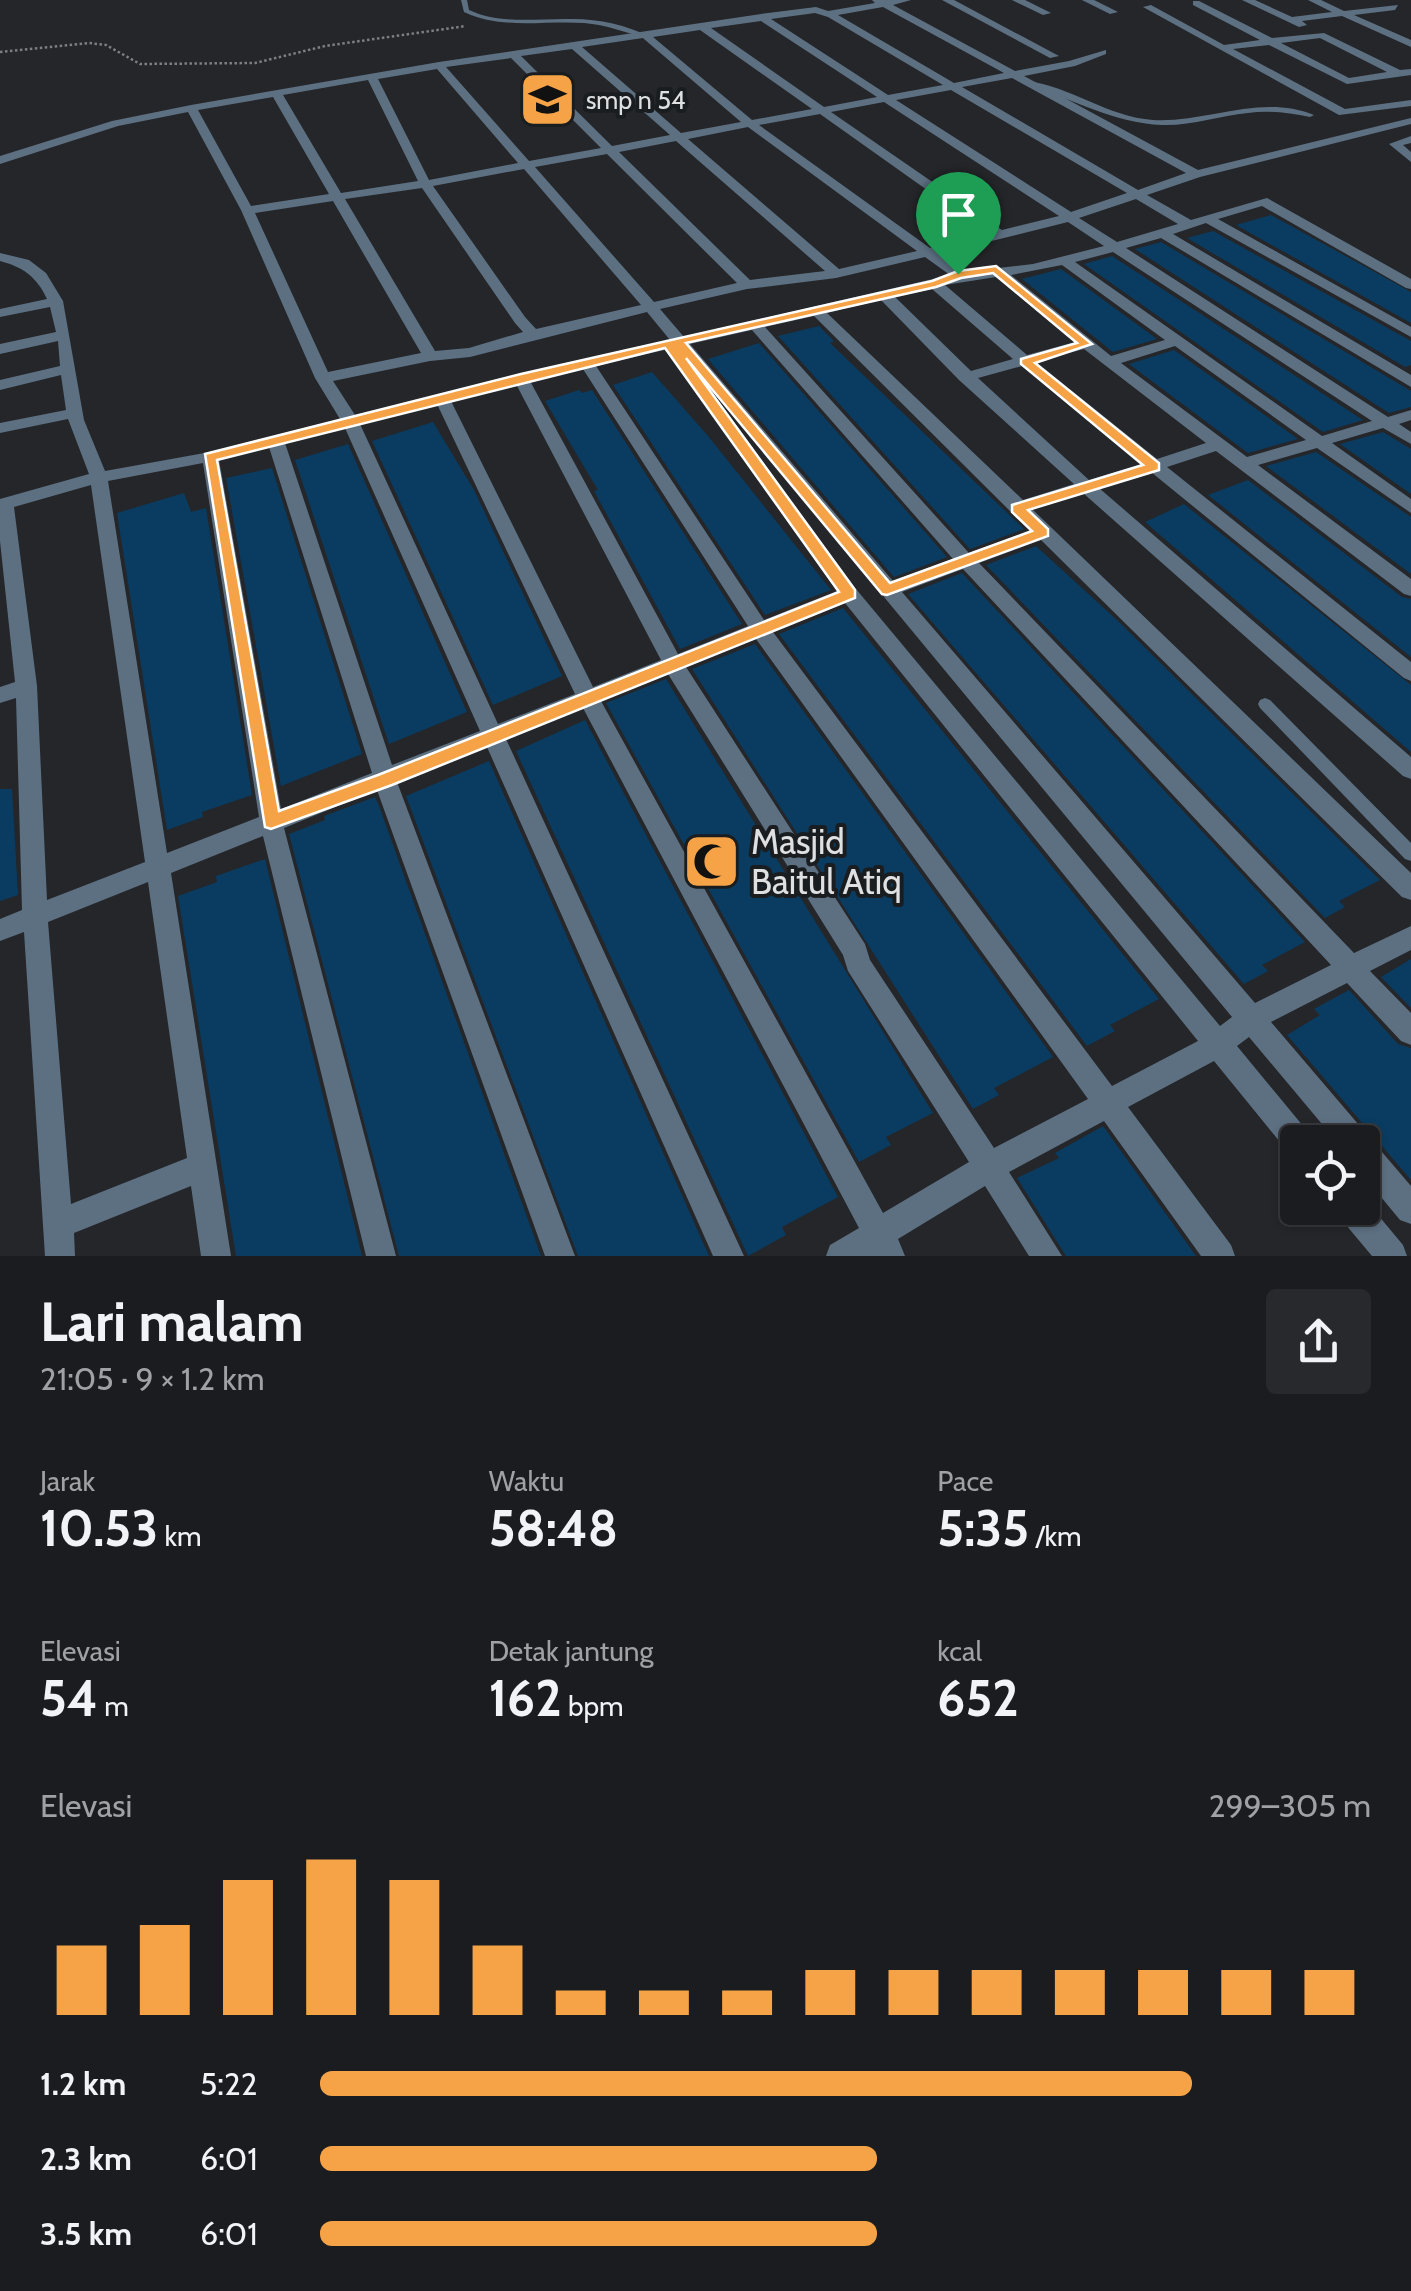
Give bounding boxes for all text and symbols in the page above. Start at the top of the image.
school or university icon: smp n 54 [517,70,577,130]
place label: smp n 54 [586,85,685,115]
pin [916,172,1001,275]
icon: arrive [931,187,986,242]
place label: Masjid Baitul Atiq [751,820,902,903]
mosque icon: Masjid Baitul Atiq [682,831,742,891]
map controls [1280,1125,1380,1225]
button: locate [1280,1125,1380,1225]
text: Lari malam [40,1288,303,1355]
button: share [1266,1289,1371,1394]
text: 21:05 · 9 × 1.2 km [40,1359,265,1398]
text: Jarak [40,1464,95,1498]
text: Waktu [489,1464,564,1498]
text: Pace [937,1464,993,1498]
text: 10.53 [40,1498,158,1559]
text: 58:48 [489,1498,618,1559]
text: 5:35 [937,1498,1029,1559]
text: km [158,1519,202,1553]
text: /km [1029,1519,1082,1553]
text: Elevasi [40,1634,121,1668]
text: Detak jantung [489,1634,653,1668]
text: kcal [937,1634,982,1668]
text: 54 [40,1668,98,1729]
text: 162 [489,1668,562,1729]
text: 652 [937,1668,1019,1729]
text: m [98,1689,129,1723]
text: bpm [562,1689,624,1723]
text: Elevasi [40,1786,132,1825]
text: 299–305 m [1209,1786,1371,1825]
text: 1.2 km [40,2064,126,2103]
text: 5:22 [200,2064,258,2103]
text: 2.3 km [40,2139,132,2178]
text: 6:01 [200,2139,258,2178]
text: 3.5 km [40,2214,132,2253]
text: 6:01 [200,2214,258,2253]

